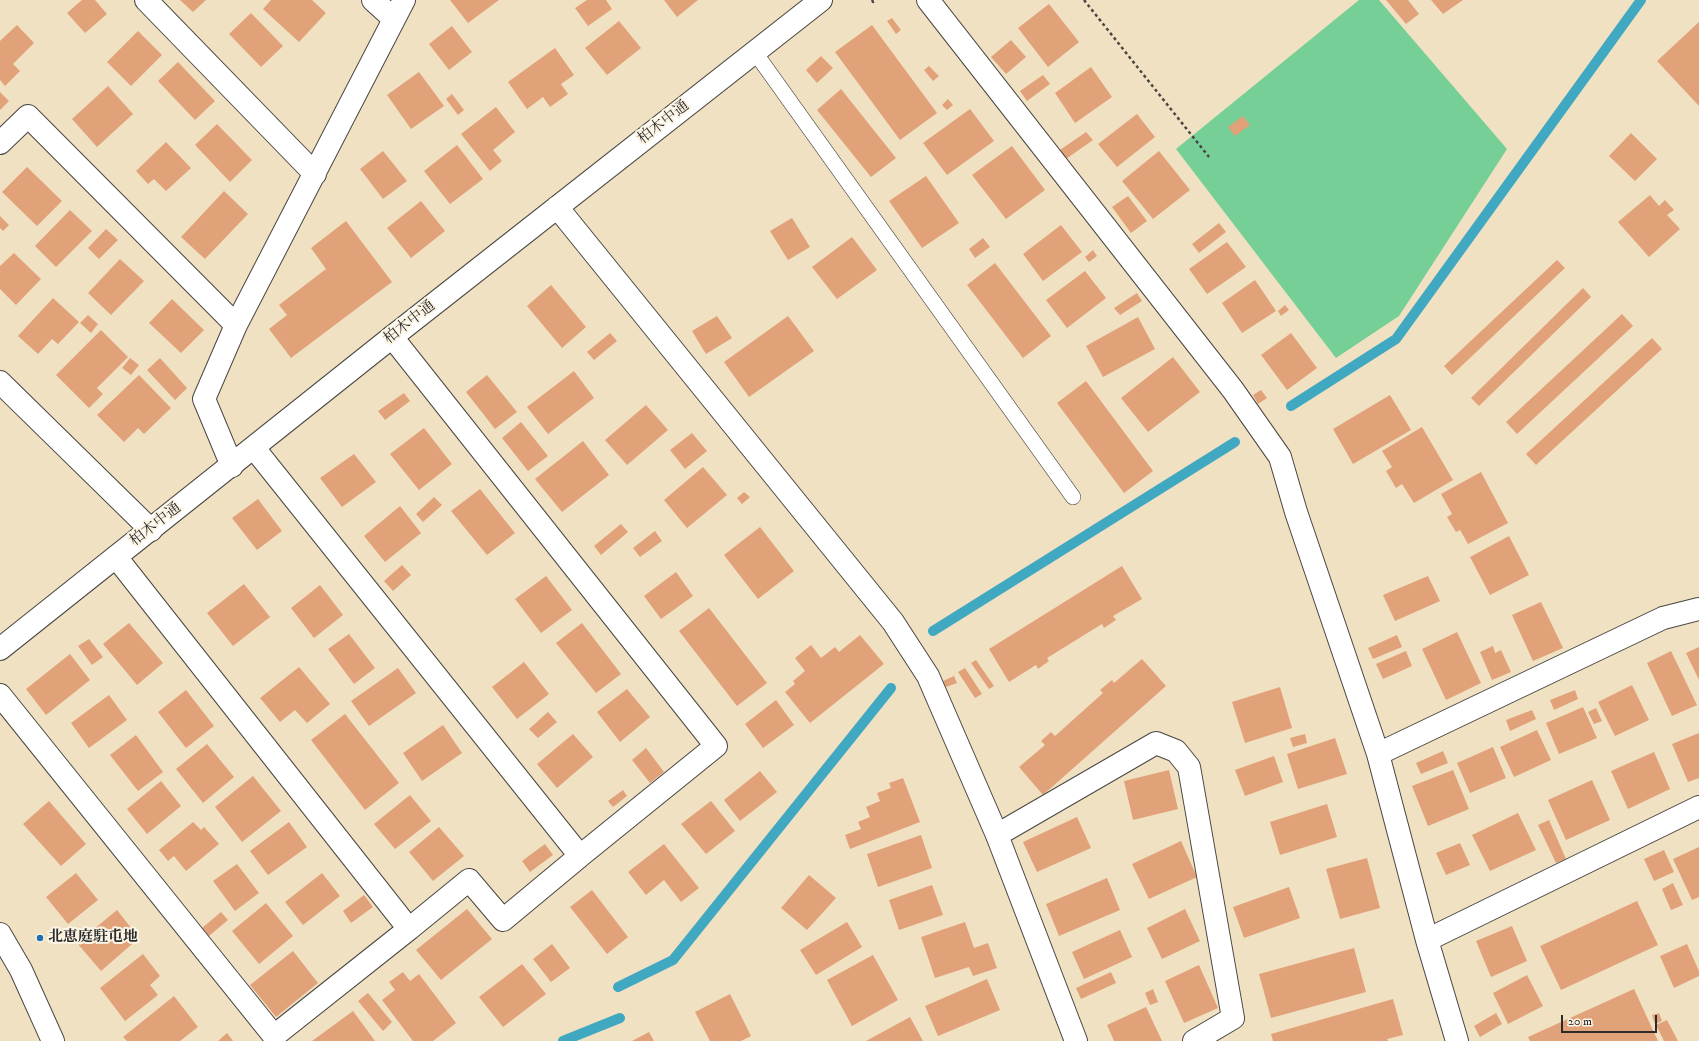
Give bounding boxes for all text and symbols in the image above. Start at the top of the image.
street label: 柏木中通 [635,97,693,149]
street label: 柏木中通 [381,297,439,349]
street label: 柏木中通 [127,499,185,551]
place label: 北恵庭駐屯地 [48,929,138,947]
marker: 北恵庭駐屯地 [35,933,45,943]
scale bar [1563,1007,1659,1033]
text: 20 m [1568,1014,1592,1029]

